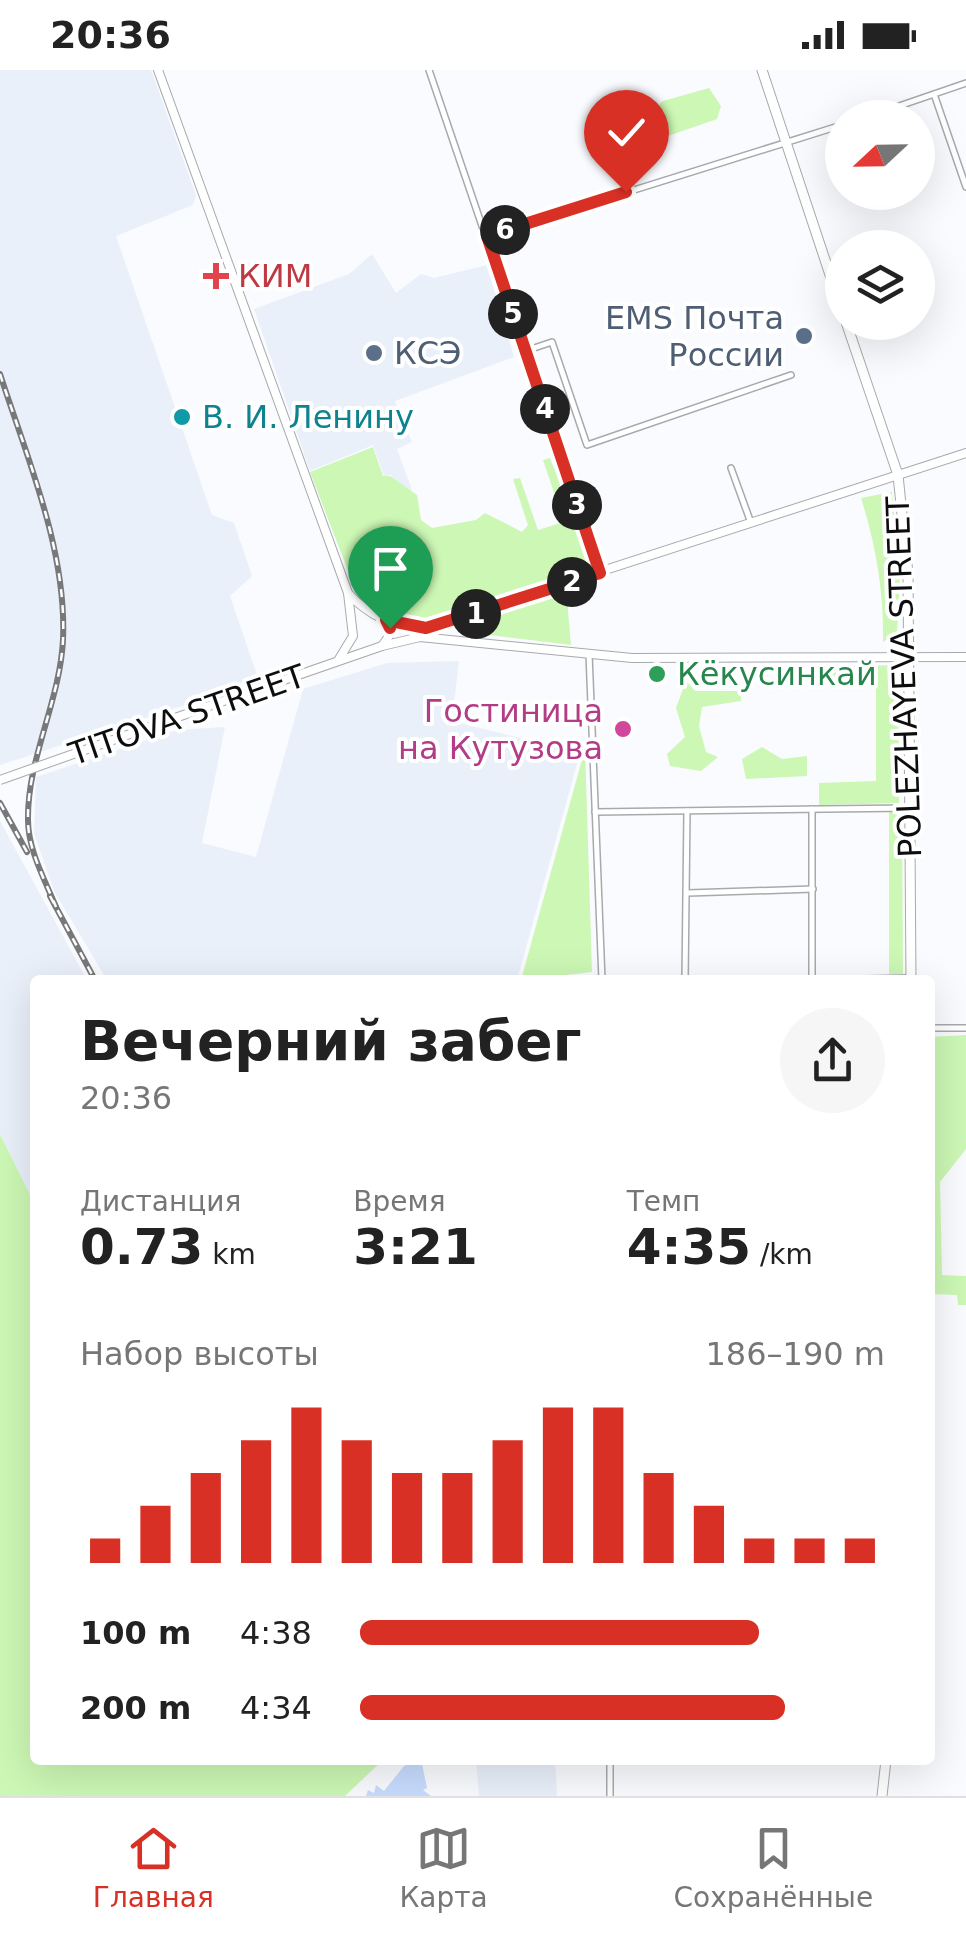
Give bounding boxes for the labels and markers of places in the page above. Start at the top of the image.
pin [584,90,669,193]
pin: 6 [480,205,530,255]
place label: КИМ [238,257,312,295]
marker: КИМ [203,263,229,289]
pin: 5 [488,289,538,339]
place label: EMS Почта России [605,299,784,374]
marker: EMS Почта России [793,325,815,347]
place label: КСЭ [394,334,461,372]
marker: КСЭ [363,342,385,364]
pin: 4 [520,384,570,434]
place label: В. И. Ленину [202,398,414,436]
marker: В. И. Ленину [171,406,193,428]
pin: 3 [552,480,602,530]
pin [348,526,433,629]
pin: 2 [547,557,597,607]
pin: 1 [451,589,501,639]
place label: Кёкусинкай [677,655,877,693]
marker: Кёкусинкай [646,663,668,685]
place label: Гостиница на Кутузова [398,692,603,767]
marker: Гостиница на Кутузова [612,718,634,740]

